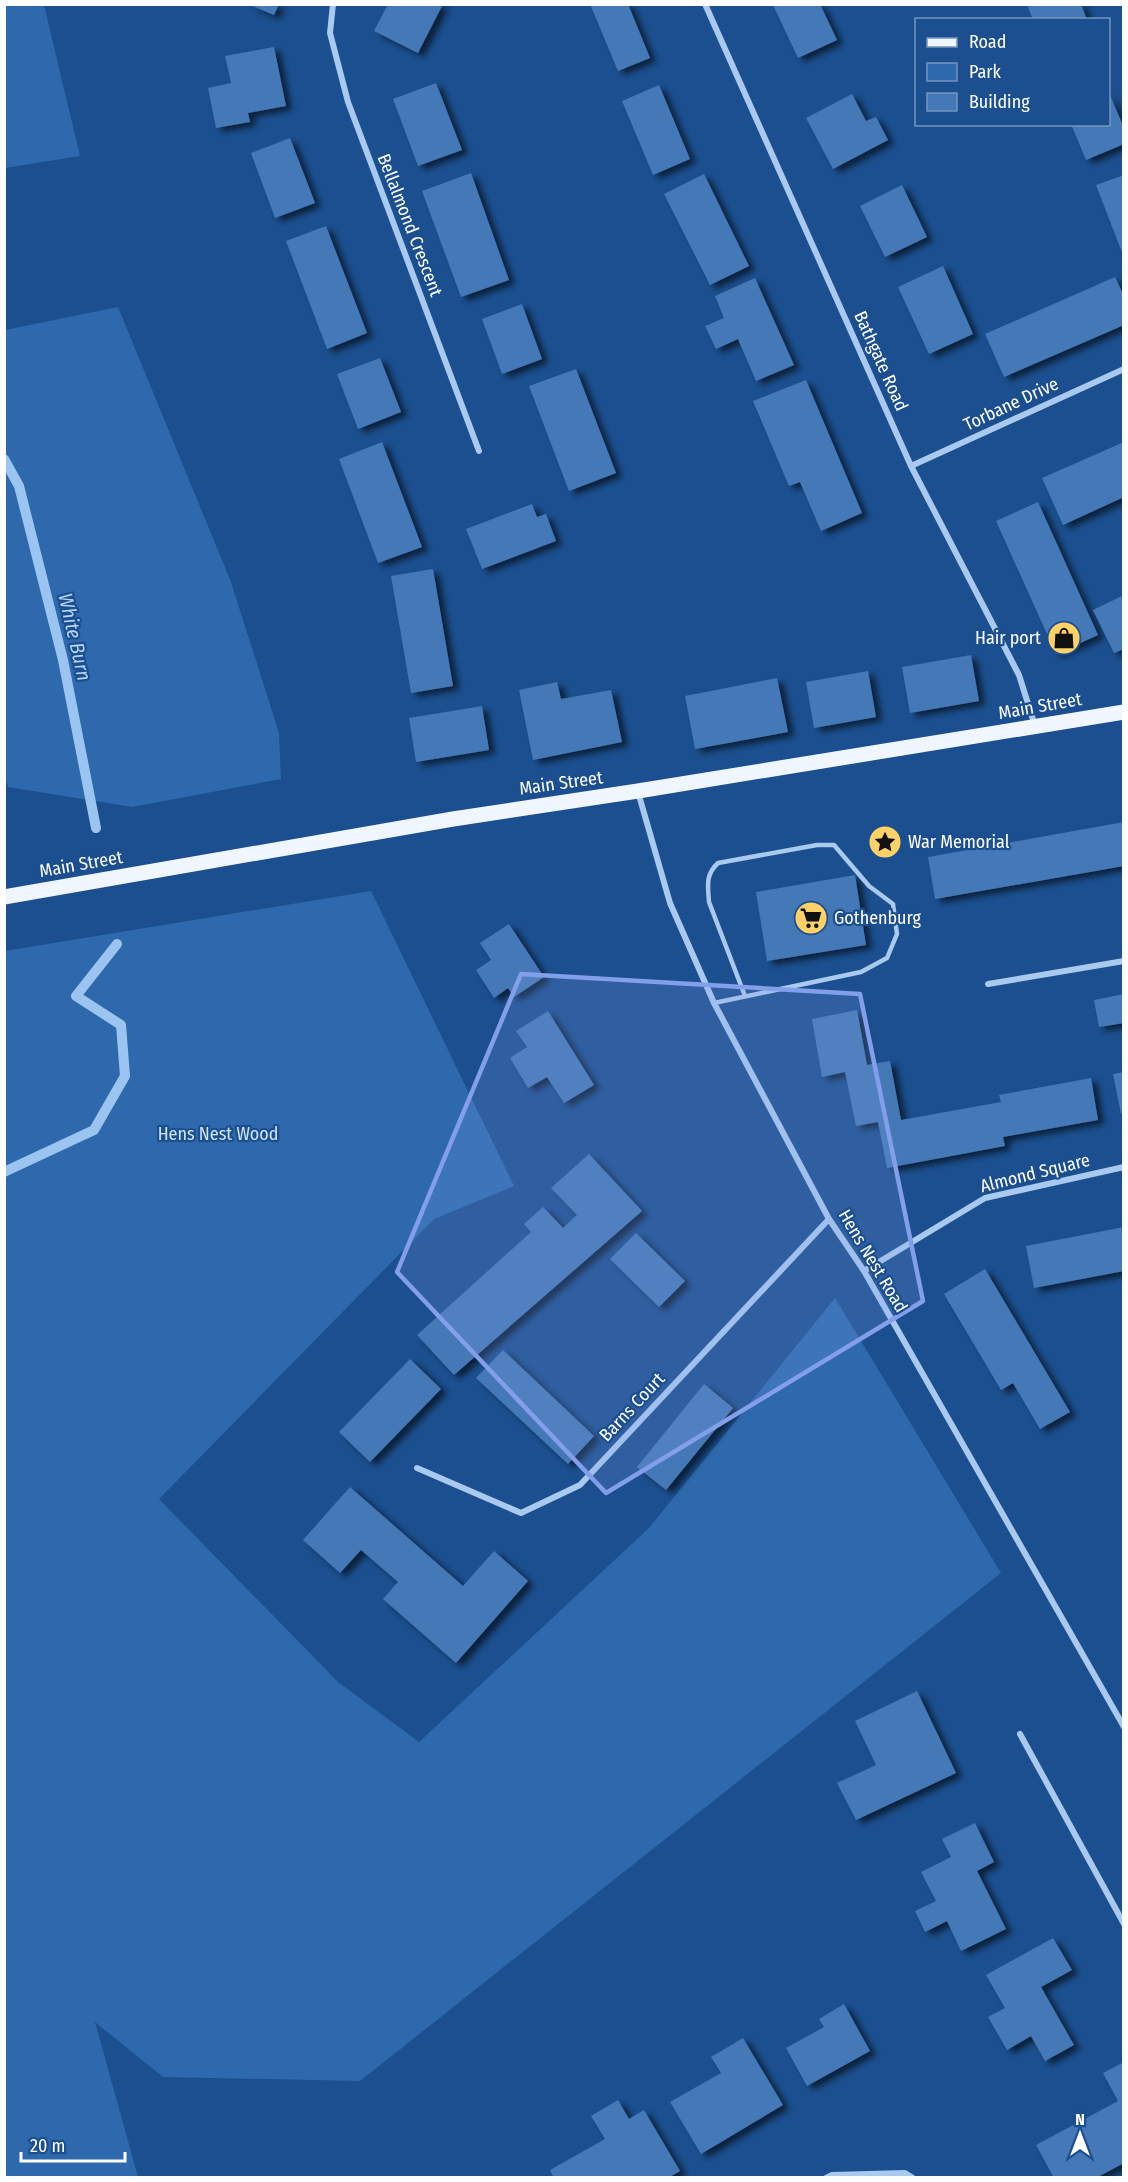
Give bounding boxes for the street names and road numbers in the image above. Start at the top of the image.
street label: Bellalmond Crescent [373,151,447,300]
street label: Bathgate Road [849,308,913,414]
street label: Torbane Drive [960,372,1062,436]
street label: Main Street [997,688,1083,724]
street label: Main Street [518,766,604,800]
street label: Main Street [38,846,124,882]
street label: Almond Square [978,1149,1092,1197]
street label: Hens Nest Road [834,1206,912,1316]
street label: Barns Court [595,1368,670,1446]

